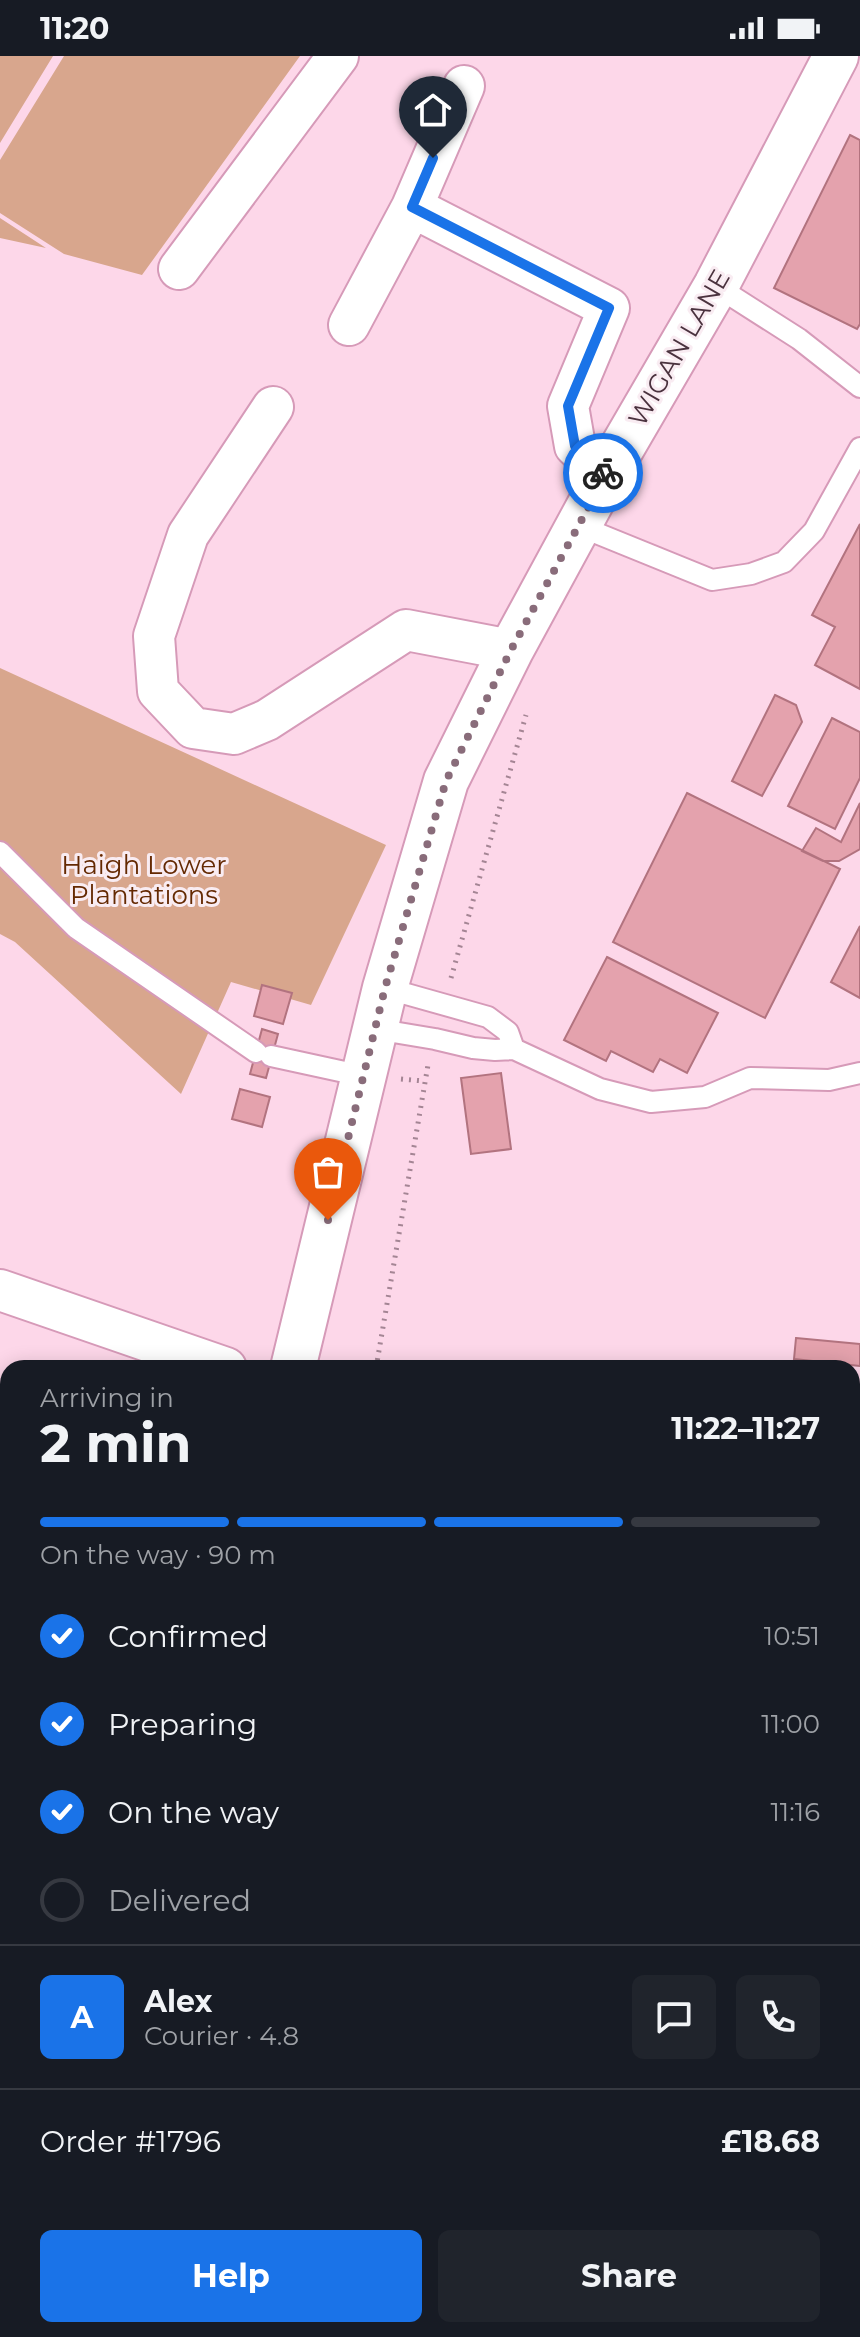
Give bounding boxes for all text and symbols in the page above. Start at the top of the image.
text: 11:20 [40,10,109,47]
pin [399,76,467,158]
icon: home [411,88,455,132]
street label: WIGAN LANE [621,264,737,432]
courier [563,433,643,513]
icon: bike [581,451,625,495]
park label: Haigh Lower Plantations [61,849,227,911]
pin [294,1138,362,1220]
icon: bag [306,1150,350,1194]
text: Arriving in [40,1382,174,1414]
text: 11:22–11:27 [671,1410,820,1447]
text: 2 min [40,1412,192,1475]
text: On the way · 90 m [40,1539,276,1571]
icon: check [40,1614,84,1658]
text: Confirmed [108,1618,268,1655]
text: 10:51 [764,1620,820,1652]
icon: check [40,1702,84,1746]
text: Preparing [108,1706,257,1743]
text: 11:00 [761,1708,820,1740]
icon: check [40,1790,84,1834]
text: On the way [108,1794,279,1831]
text: 11:16 [770,1796,820,1828]
text: Delivered [108,1882,251,1919]
button: chat [632,1975,716,2059]
button: phone [736,1975,820,2059]
text: Alex [144,1983,212,2020]
text: A [71,1999,93,2036]
text: Courier · 4.8 [144,2020,299,2052]
text: Order #1796 [40,2123,221,2160]
text: £18.68 [721,2123,820,2160]
button: Help [40,2230,422,2322]
button: Share [438,2230,820,2322]

